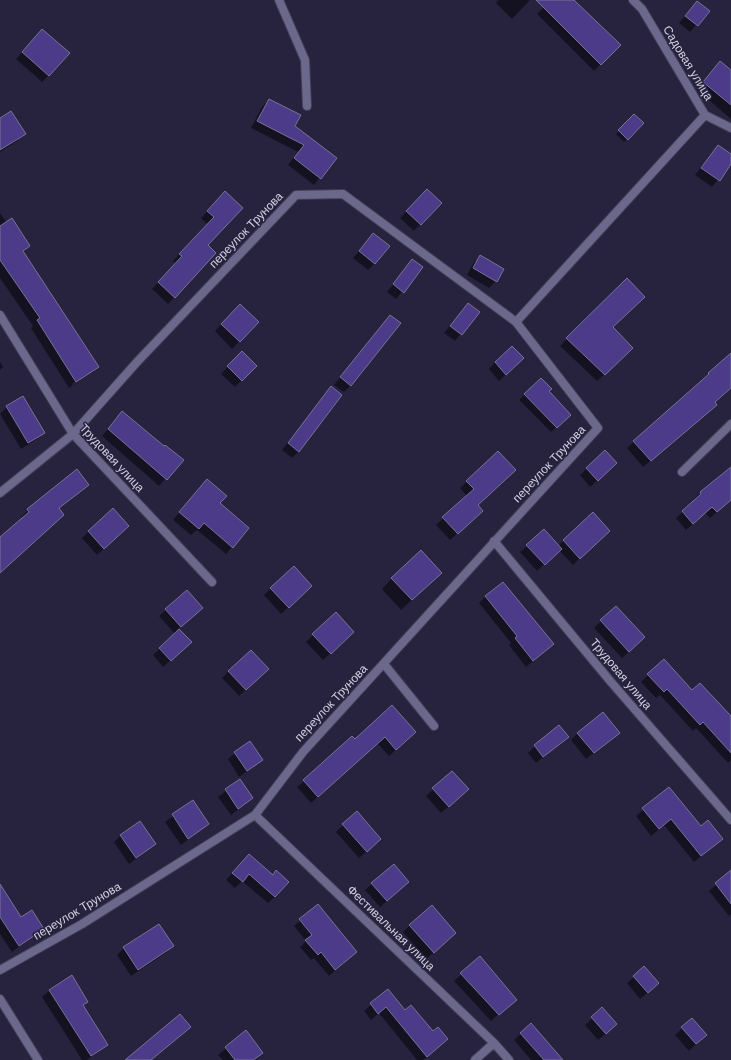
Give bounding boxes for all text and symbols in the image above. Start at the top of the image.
street label: Садовая улица [660,23,716,103]
street label: переулок Трунова [206,189,286,271]
street label: Трудовая улица [77,421,147,495]
street label: переулок Трунова [510,422,588,505]
street label: Трудовая улица [587,636,655,713]
street label: переулок Трунова [292,661,370,744]
street label: переулок Трунова [31,879,124,943]
street label: Фестивальная улица [344,883,438,974]

